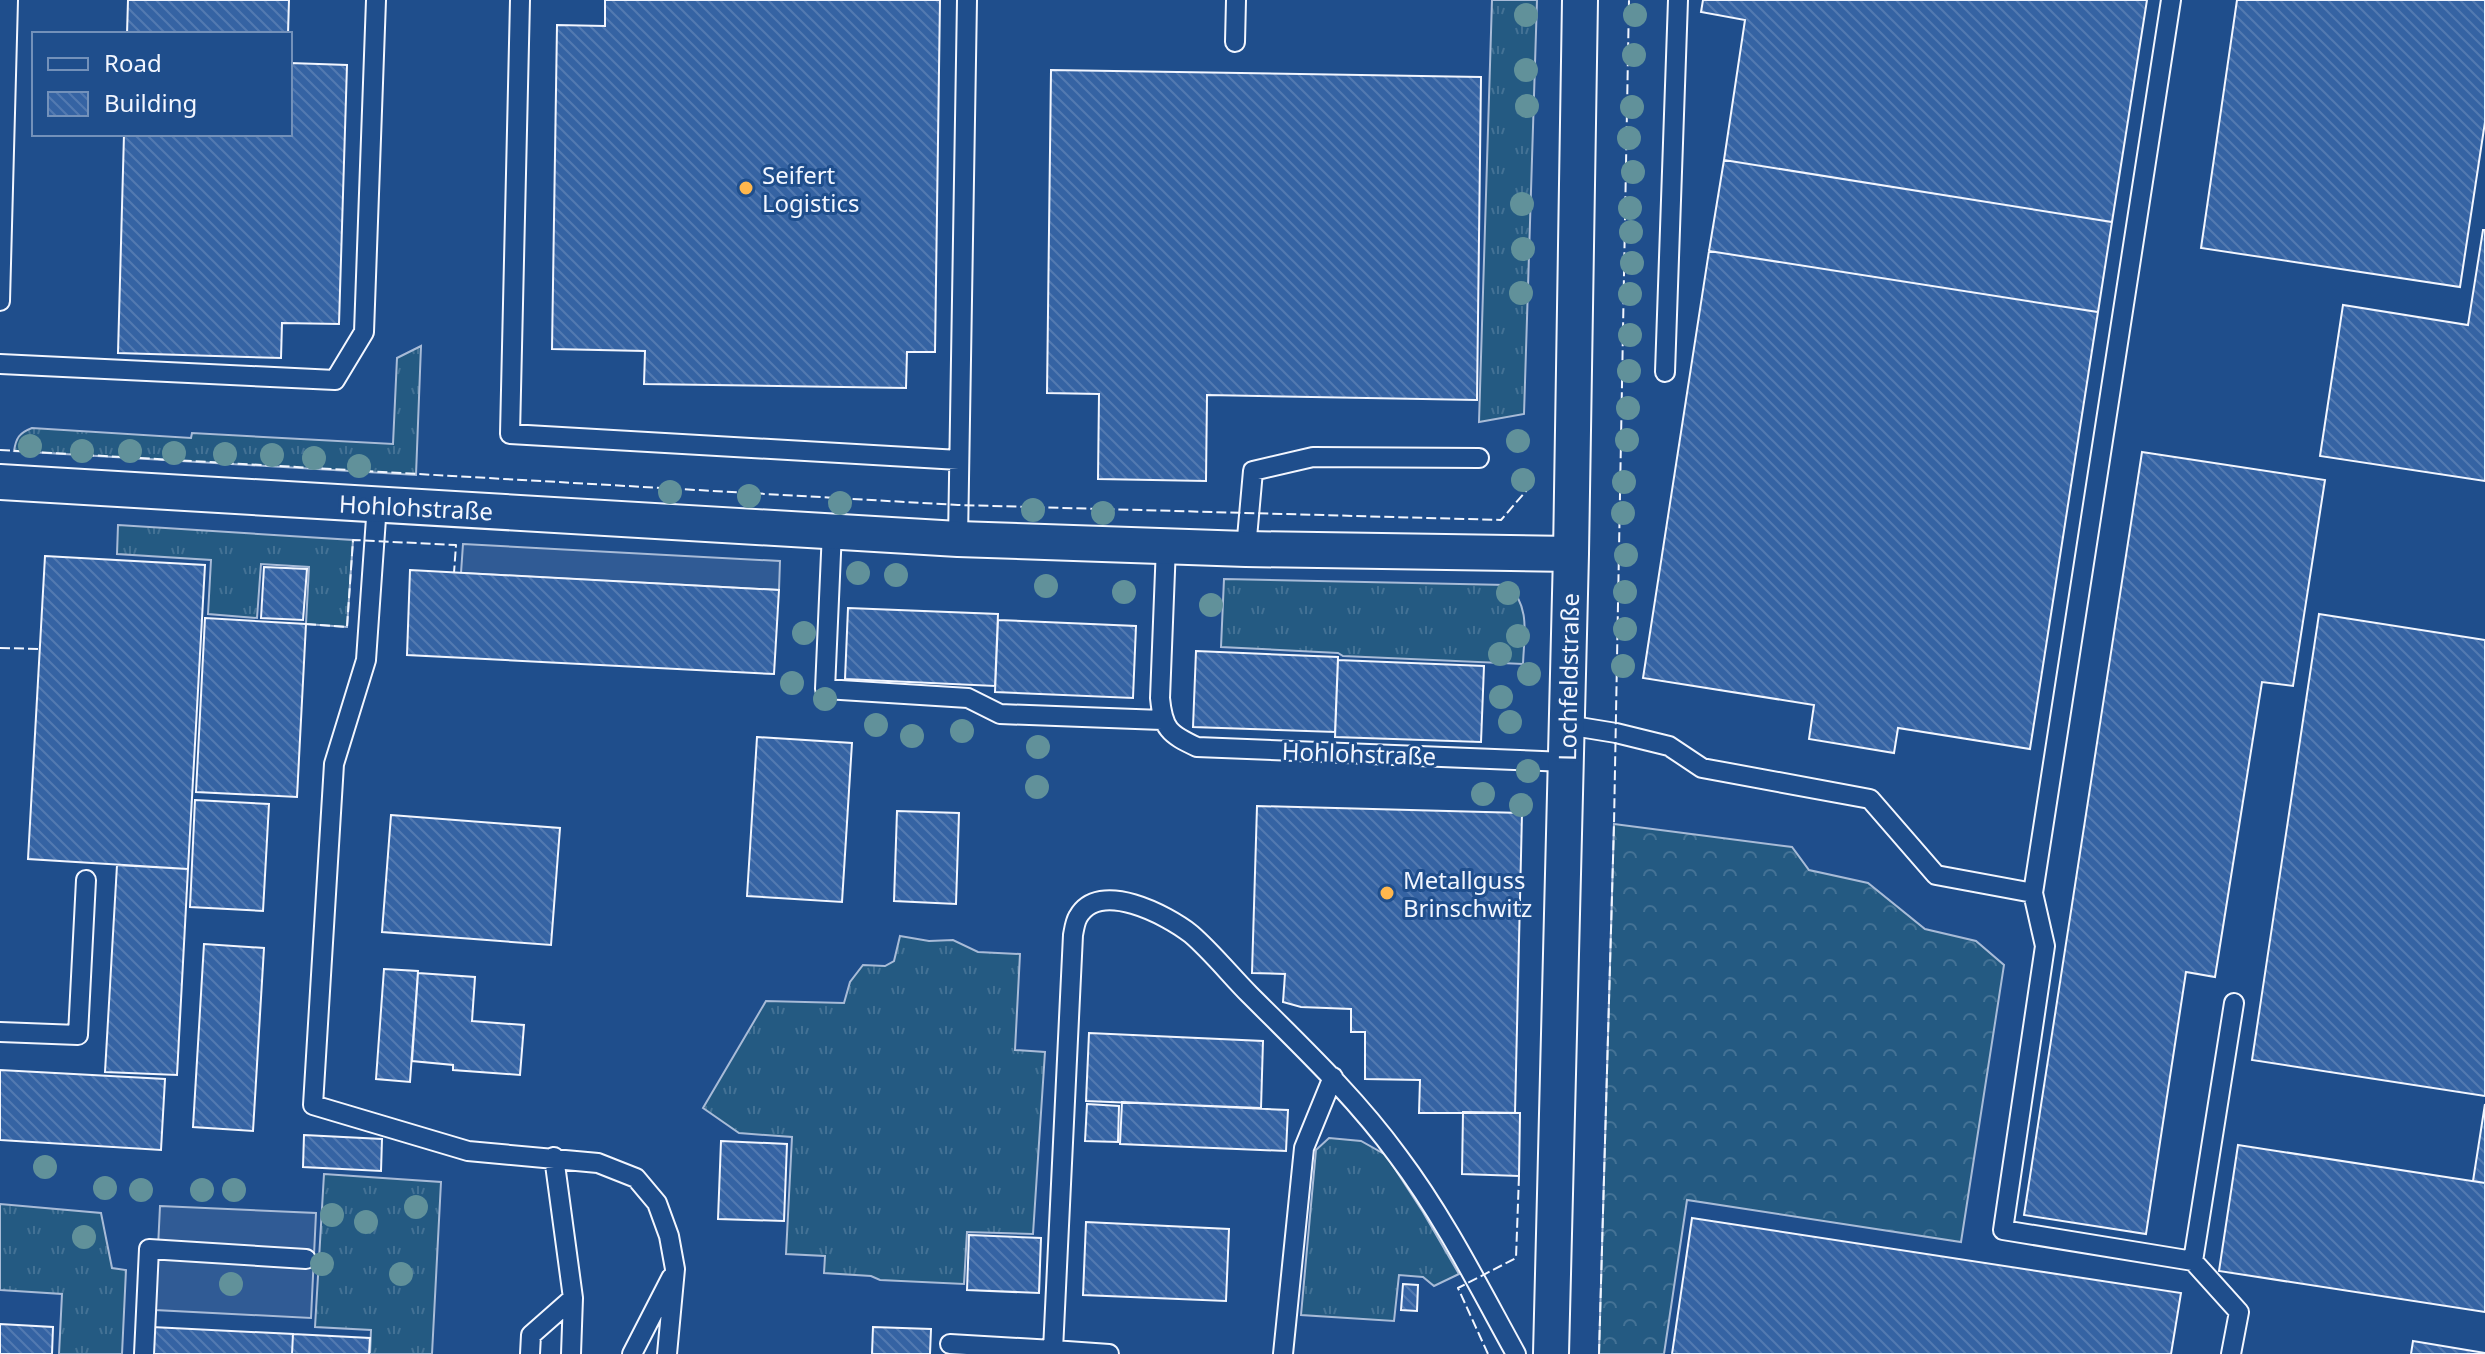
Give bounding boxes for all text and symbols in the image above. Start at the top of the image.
legend [32,32,292,136]
text: Road [104,46,162,79]
text: Building [104,86,197,119]
place label: Seifert Logistics [762,158,859,219]
marker: Seifert Logistics [737,179,755,197]
street label: Hohlohstraße [338,486,494,528]
street label: Lochfeldstraße [1550,593,1586,761]
street label: Hohlohstraße [1281,734,1437,772]
place label: Metallguss Brinschwitz [1403,863,1532,924]
marker: Metallguss Brinschwitz [1378,884,1396,902]

